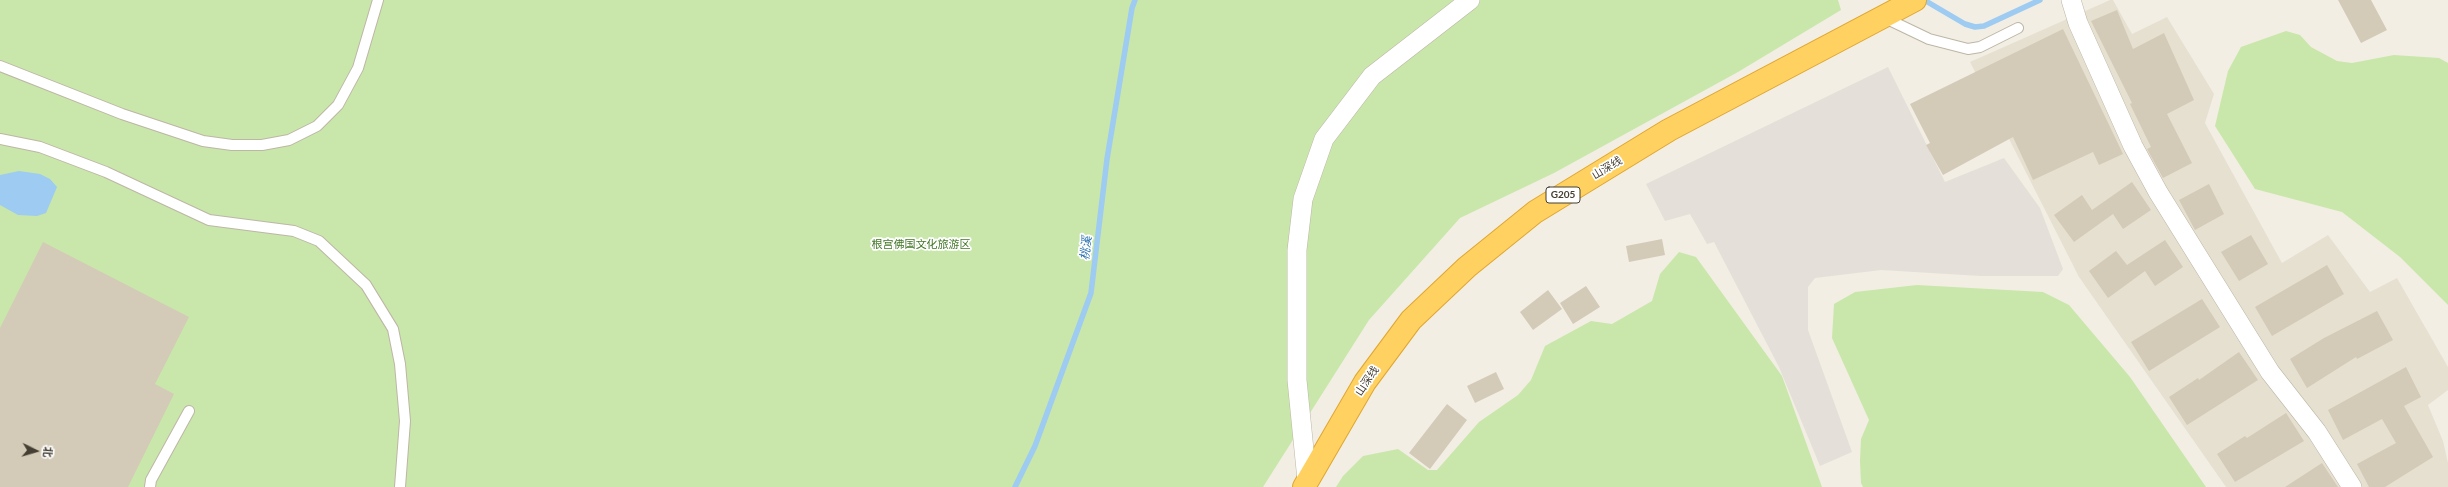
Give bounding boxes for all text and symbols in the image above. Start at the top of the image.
street label: 山深线 [1589,154,1625,182]
road number: G205 [1546,187,1580,203]
water label: 桃溪 [1077,235,1095,261]
park label: 根宫佛国文化旅游区 [872,237,970,251]
street label: 山深线 [1352,364,1382,398]
north arrow [16,431,56,471]
text: 北 [41,446,55,458]

